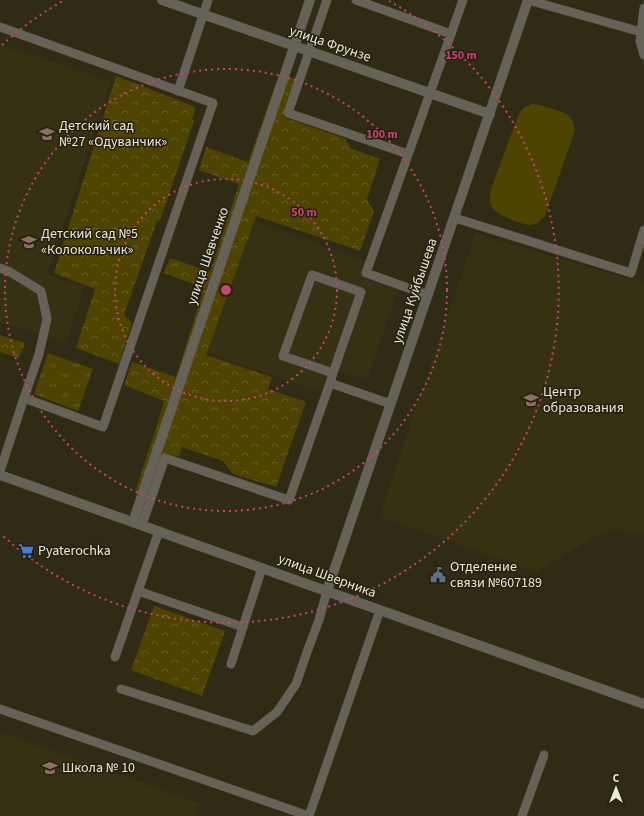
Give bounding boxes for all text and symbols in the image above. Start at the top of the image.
street label: улица Фрунзе [286,21,374,67]
text: 150 m [445,47,477,64]
place label: Детский сад №27 «Одуванчик» [59,116,167,152]
school or university icon: Детский сад №27 «Одуванчик» [38,125,56,143]
text: 100 m [366,126,398,143]
text: 50 m [291,204,317,221]
street label: улица Шевченко [182,205,234,307]
place label: Детский сад №5 «Колокольчик» [41,224,138,260]
school or university icon: Детский сад №5 «Колокольчик» [20,233,38,251]
street label: улица Куйбышева [388,236,442,346]
centre of rings [219,283,233,297]
place label: Центр образования [543,382,624,418]
school or university icon: Центр образования [522,391,540,409]
place label: Pyaterochka [38,541,111,561]
supermarket icon: Pyaterochka [17,542,35,560]
street label: улица Шверника [275,549,379,603]
place label: Отделение связи №607189 [450,557,542,593]
public building icon: Отделение связи №607189 [429,566,447,584]
place label: Школа № 10 [62,758,135,778]
school or university icon: Школа № 10 [41,759,59,777]
north arrow [596,768,636,808]
text: С [613,771,620,786]

